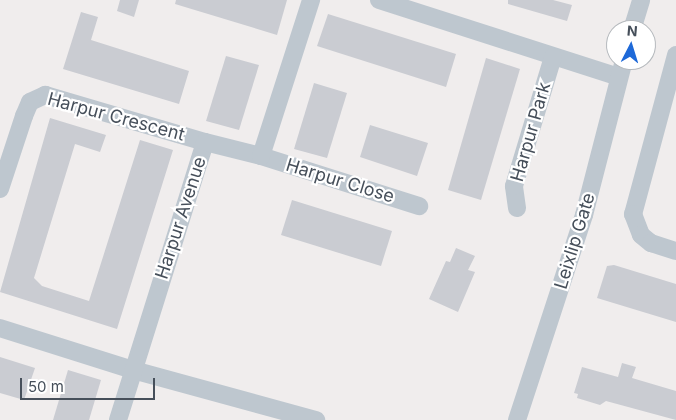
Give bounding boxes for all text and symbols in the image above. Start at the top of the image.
north arrow [606,20,656,70]
text: N [626,22,638,39]
street label: Harpur Park [506,80,556,184]
street label: Harpur Crescent [45,88,187,146]
street label: Harpur Avenue [151,154,211,282]
street label: Harpur Close [283,154,397,208]
street label: Leixlip Gate [550,190,600,292]
scale bar [22,368,158,400]
text: 50 m [28,377,64,396]

